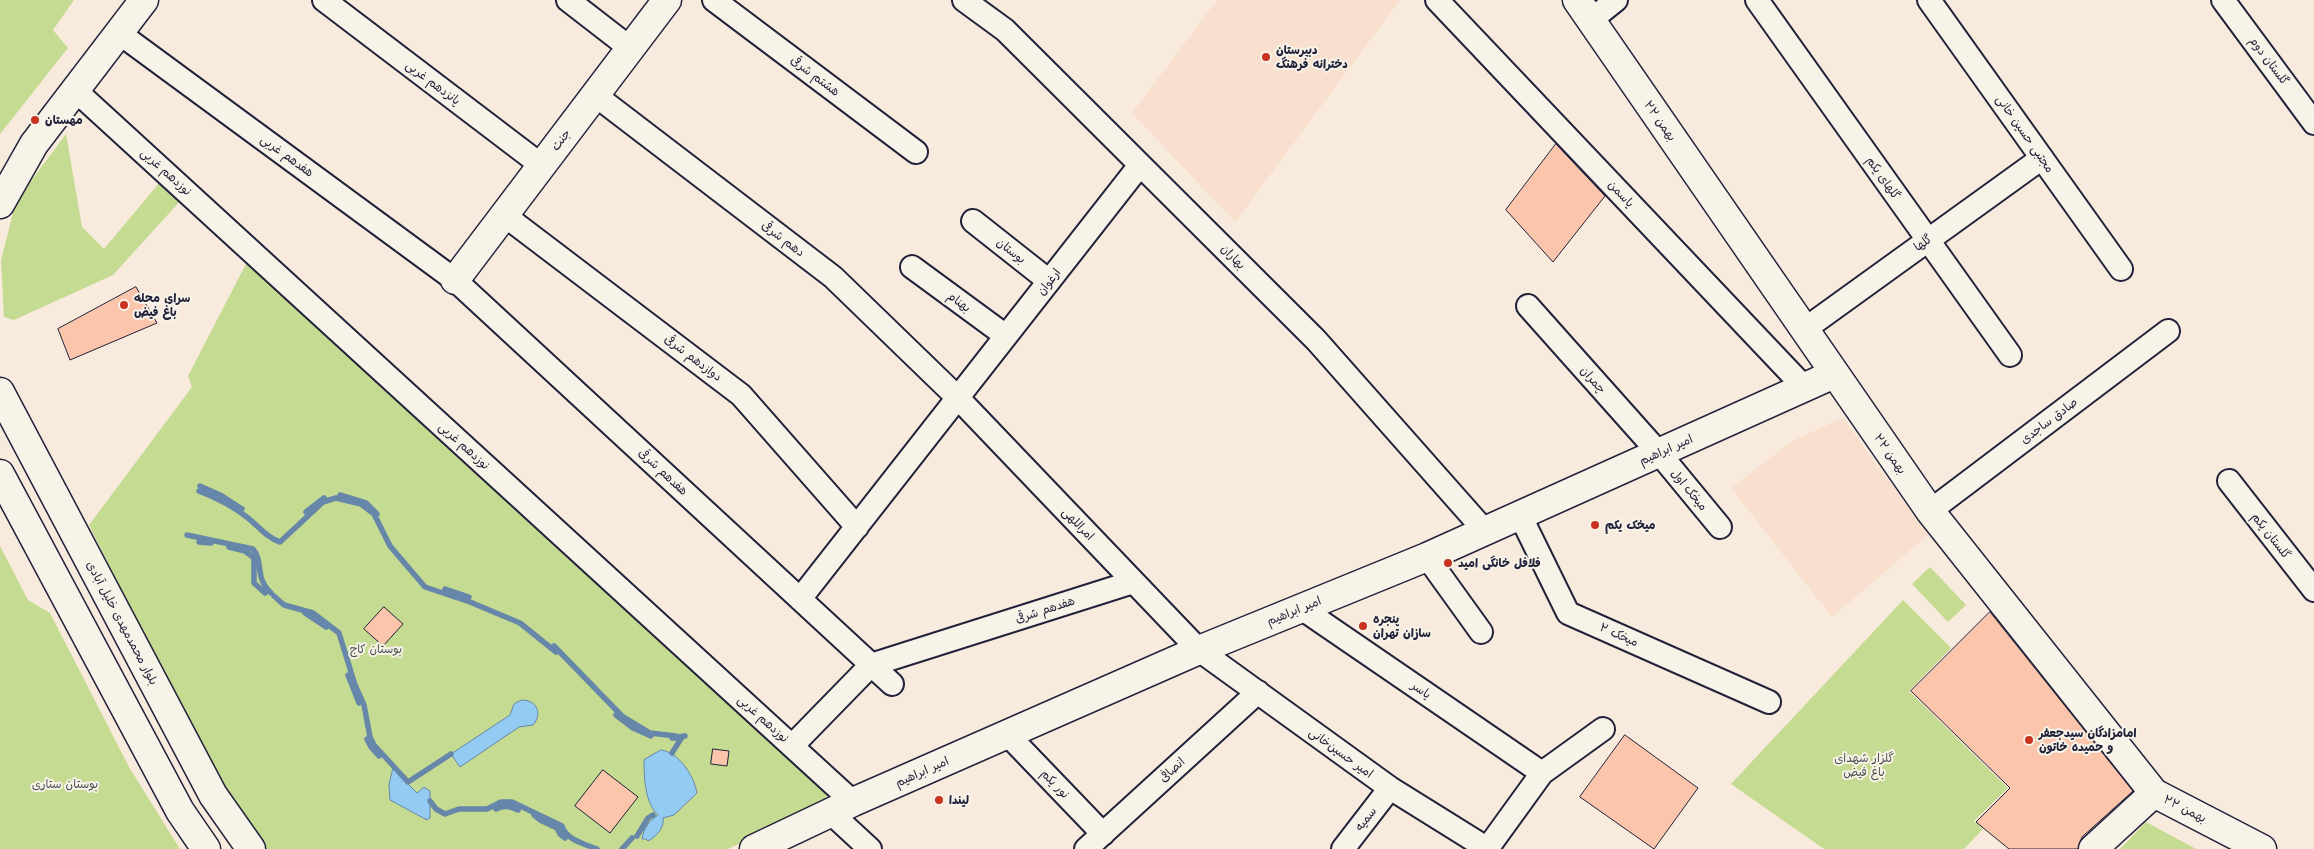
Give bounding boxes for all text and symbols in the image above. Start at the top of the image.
street label: گلستان دوم [2246,34,2292,88]
place label: دبیرستان دخترانه فرهنگ [1276,43,1348,71]
marker: دبیرستان دخترانه فرهنگ [1260,51,1272,63]
street label: هشتم شرقی [788,53,842,99]
street label: پانزدهم غربی [403,58,463,108]
street label: مجتبی حسین خانی [1993,93,2057,175]
street label: ۲۲ بهمن [1641,98,1679,144]
place label: مهستان [45,113,83,127]
marker: مهستان [29,114,41,126]
street label: جنت [548,126,574,154]
street label: هفدهم غربی [258,132,316,180]
street label: نوزدهم غربی [138,145,194,199]
street label: گلهای یکم [1863,154,1903,202]
street label: یاسمن [1605,178,1637,210]
street label: دهم شرقی [759,218,807,260]
street label: گلها [1911,232,1935,254]
street label: بوستان [994,235,1028,267]
street label: بهاران [1218,242,1248,272]
street label: ارغوان [1034,266,1064,298]
street label: بهنام [944,289,974,315]
place label: سرای محله باغ فیض [134,291,190,319]
marker: سرای محله باغ فیض [118,299,130,311]
street label: دوازدهم شرقی [661,332,725,384]
street label: چمران [1577,364,1609,396]
street label: صادق ساجدی [2018,395,2080,447]
street label: نوزدهم غربی [436,419,492,473]
street label: ۲۲ بهمن [1871,431,1909,477]
street label: امیر ابراهیم [1637,432,1695,468]
street label: هفدهم شرقی [635,446,691,498]
street label: میخک اول [1668,466,1710,514]
street label: امراللهی [1059,505,1097,543]
street label: گلستان یکم [2249,510,2293,562]
place label: میخک یکم [1605,518,1656,532]
marker: میخک یکم [1589,519,1601,531]
place label: فلافل خانگی امید [1458,556,1541,570]
marker: فلافل خانگی امید [1442,557,1454,569]
street label: بلوار محمدمهدی خلیل آبادی [83,559,161,687]
street label: هفدهم شرقی [1013,594,1077,626]
street label: امیر ابراهیم [1265,594,1323,628]
place label: پنجره سازان تهران [1373,612,1431,640]
marker: پنجره سازان تهران [1357,620,1369,632]
street label: میخک ۲ [1597,620,1641,650]
park label: بوستان کاج [350,642,402,656]
street label: یاسر [1408,678,1434,702]
street label: نوزدهم غربی [735,692,791,746]
street label: امیر حسین‌خانی [1306,725,1376,781]
place label: امامزادگان سیدجعفر و حمیده خاتون [2039,726,2137,754]
marker: امامزادگان سیدجعفر و حمیده خاتون [2023,734,2035,746]
park label: گلزار شهدای باغ فیض [1834,751,1894,779]
street label: امیر ابراهیم [893,754,951,790]
street label: انصافی [1156,755,1188,785]
street label: نور یکم [1038,767,1072,801]
park label: بوستان ستاری [32,777,98,791]
street label: ۲۲ بهمن [2161,792,2209,826]
place label: لیندا [949,793,969,807]
marker: لیندا [933,794,945,806]
street label: سمیه [1352,804,1380,834]

